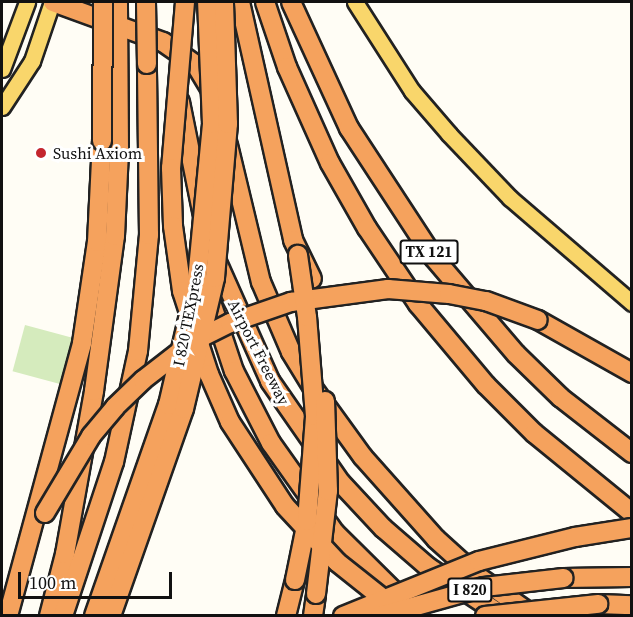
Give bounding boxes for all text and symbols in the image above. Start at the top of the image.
place label: Sushi Axiom [53,143,142,163]
marker: Sushi Axiom [34,146,48,160]
road number: TX 121 [399,240,459,264]
street label: I 820 TEXpress [169,262,207,368]
street label: Airport Freeway [224,296,294,408]
scale bar [21,560,176,598]
text: 100 m [29,570,76,595]
road number: I 820 [446,578,494,602]

